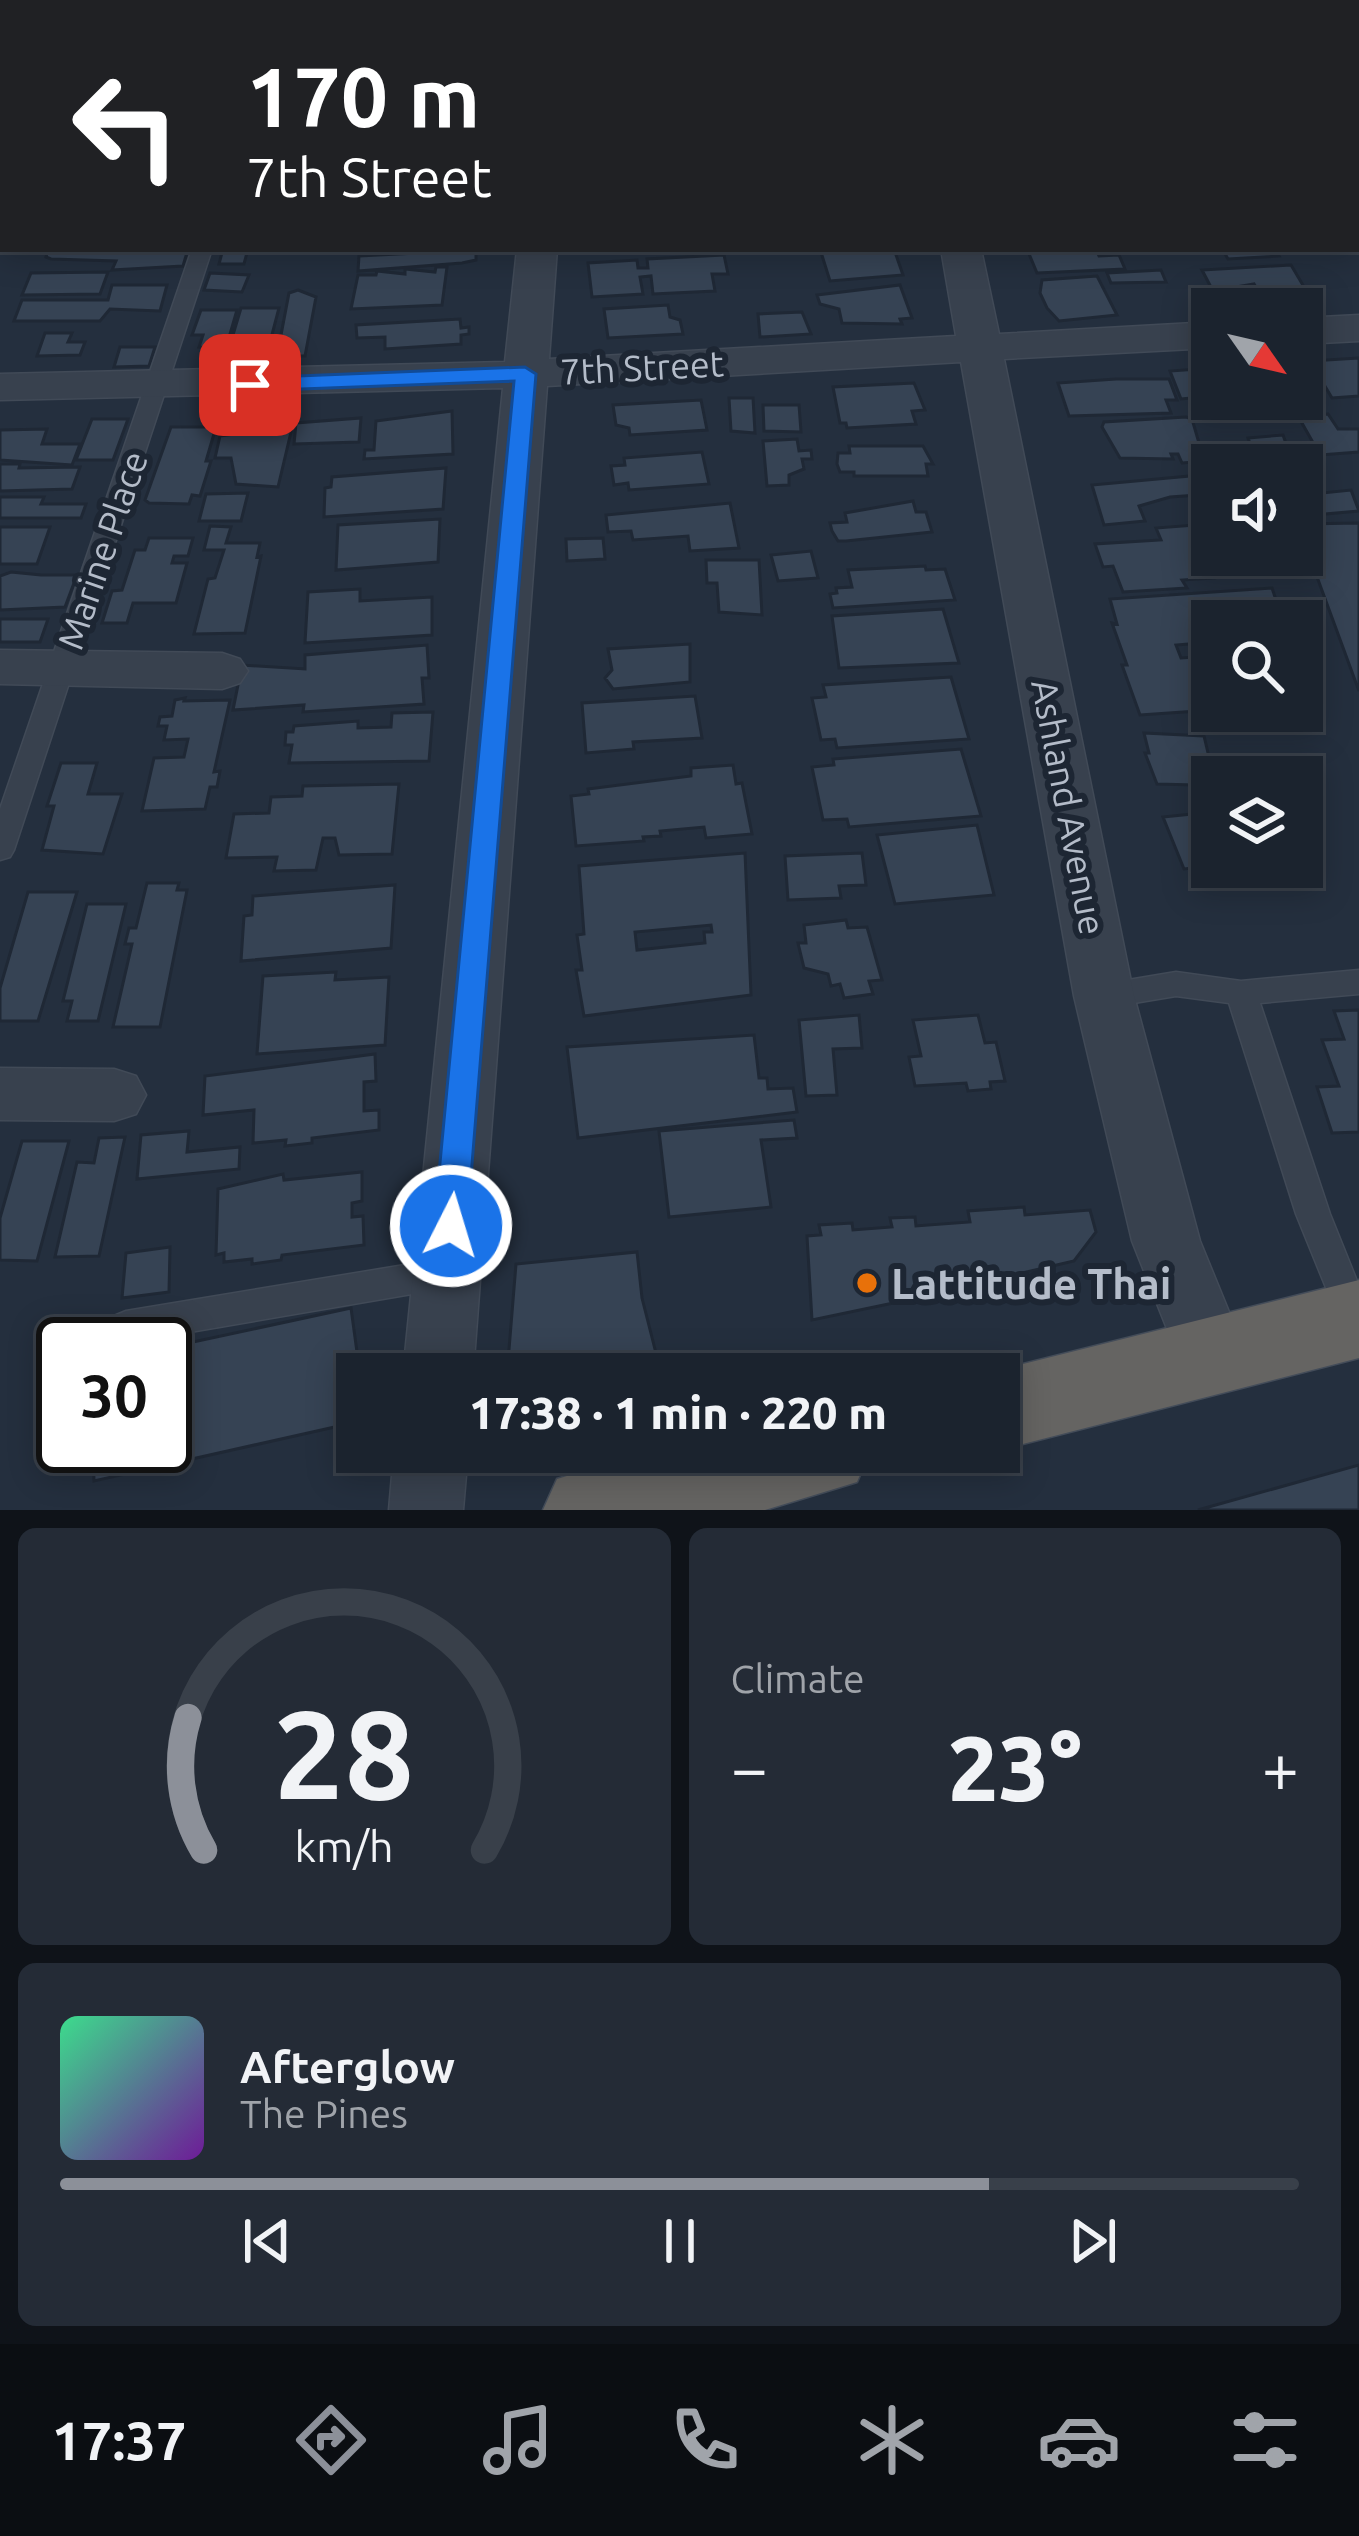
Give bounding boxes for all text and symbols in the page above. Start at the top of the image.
icon: left [48,48,204,204]
text: 170 m [246,49,480,143]
text: 7th Street [246,147,492,207]
north arrow [1191,288,1323,420]
map controls [1191,288,1323,888]
pin [199,334,301,436]
street label: 7th Street [559,342,725,392]
icon: arrive [217,352,283,418]
button: sound [1191,444,1323,576]
street label: Marine Place [49,446,155,654]
button: search [1191,600,1323,732]
street label: Ashland Avenue [1024,676,1114,938]
button: layers [1191,756,1323,888]
position arrow [388,1163,514,1289]
place label: Lattitude Thai [891,1260,1171,1307]
marker: Lattitude Thai [854,1270,880,1296]
speed limit sign: 30 [36,1317,192,1473]
text: 17:38 · 1 min · 220 m [469,1387,887,1438]
text: Climate [731,1657,865,1700]
text: 28 [274,1683,415,1823]
text: 23° [948,1717,1082,1818]
text: − [731,1730,768,1804]
text: + [1262,1730,1299,1804]
text: km/h [295,1821,394,1869]
text: Afterglow [240,2041,455,2092]
text: The Pines [240,2092,408,2135]
icon: previous [234,2208,300,2274]
icon: pause [647,2208,713,2274]
icon: next [1060,2208,1126,2274]
icon: directions [289,2398,373,2482]
icon: music [476,2398,560,2482]
icon: phone [663,2398,747,2482]
icon: climate [850,2398,934,2482]
icon: car [1037,2398,1121,2482]
icon: filters [1223,2398,1307,2482]
text: 17:37 [51,2410,187,2470]

